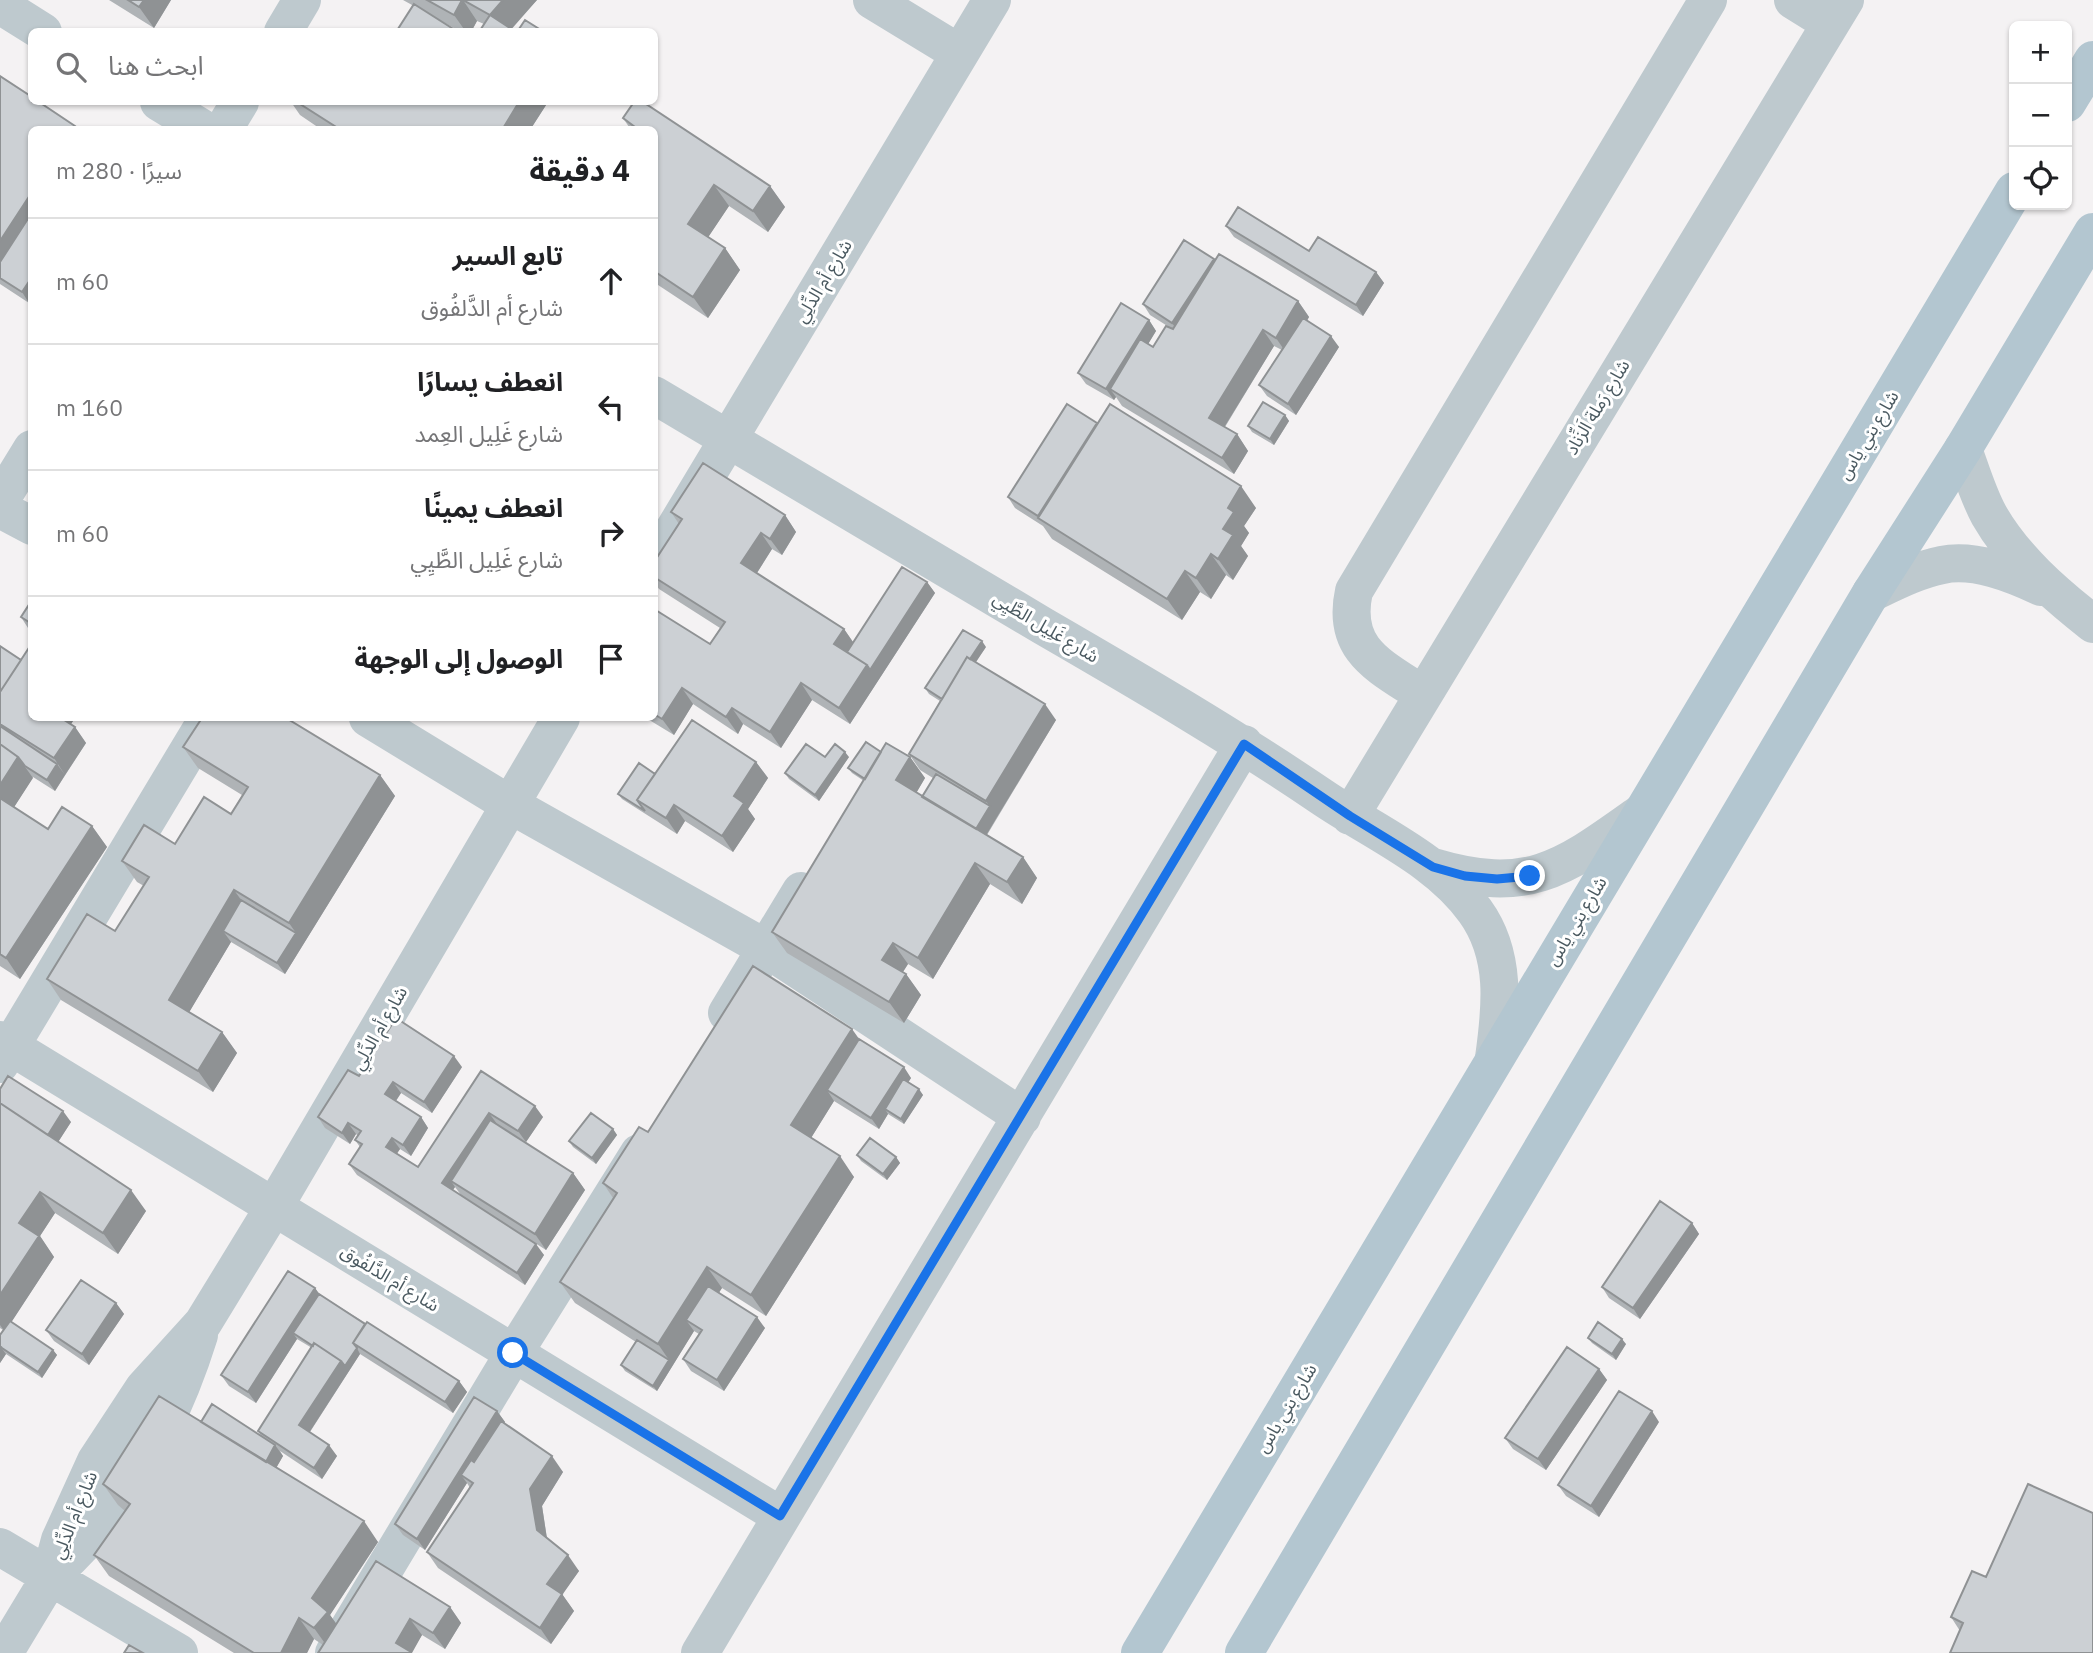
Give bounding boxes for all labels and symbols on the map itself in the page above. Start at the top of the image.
street label: شارع أم الدِّلِي [789,235,859,328]
street label: شارع رَملة اَلزِّناد [1558,354,1637,460]
street label: شارع بني ياس [1832,386,1906,485]
street label: شارع غَلِيل الطَّيِي [987,586,1103,670]
route end [1514,860,1545,891]
street label: شارع بني ياس [1540,872,1614,971]
street label: شارع أم الدِّلِي [345,982,415,1076]
street label: شارع أم الدَّلفُوق [335,1240,444,1319]
route start [497,1337,528,1368]
street label: شارع بني ياس [1250,1359,1324,1458]
street label: شارع أم الدِّلِي [46,1467,105,1564]

